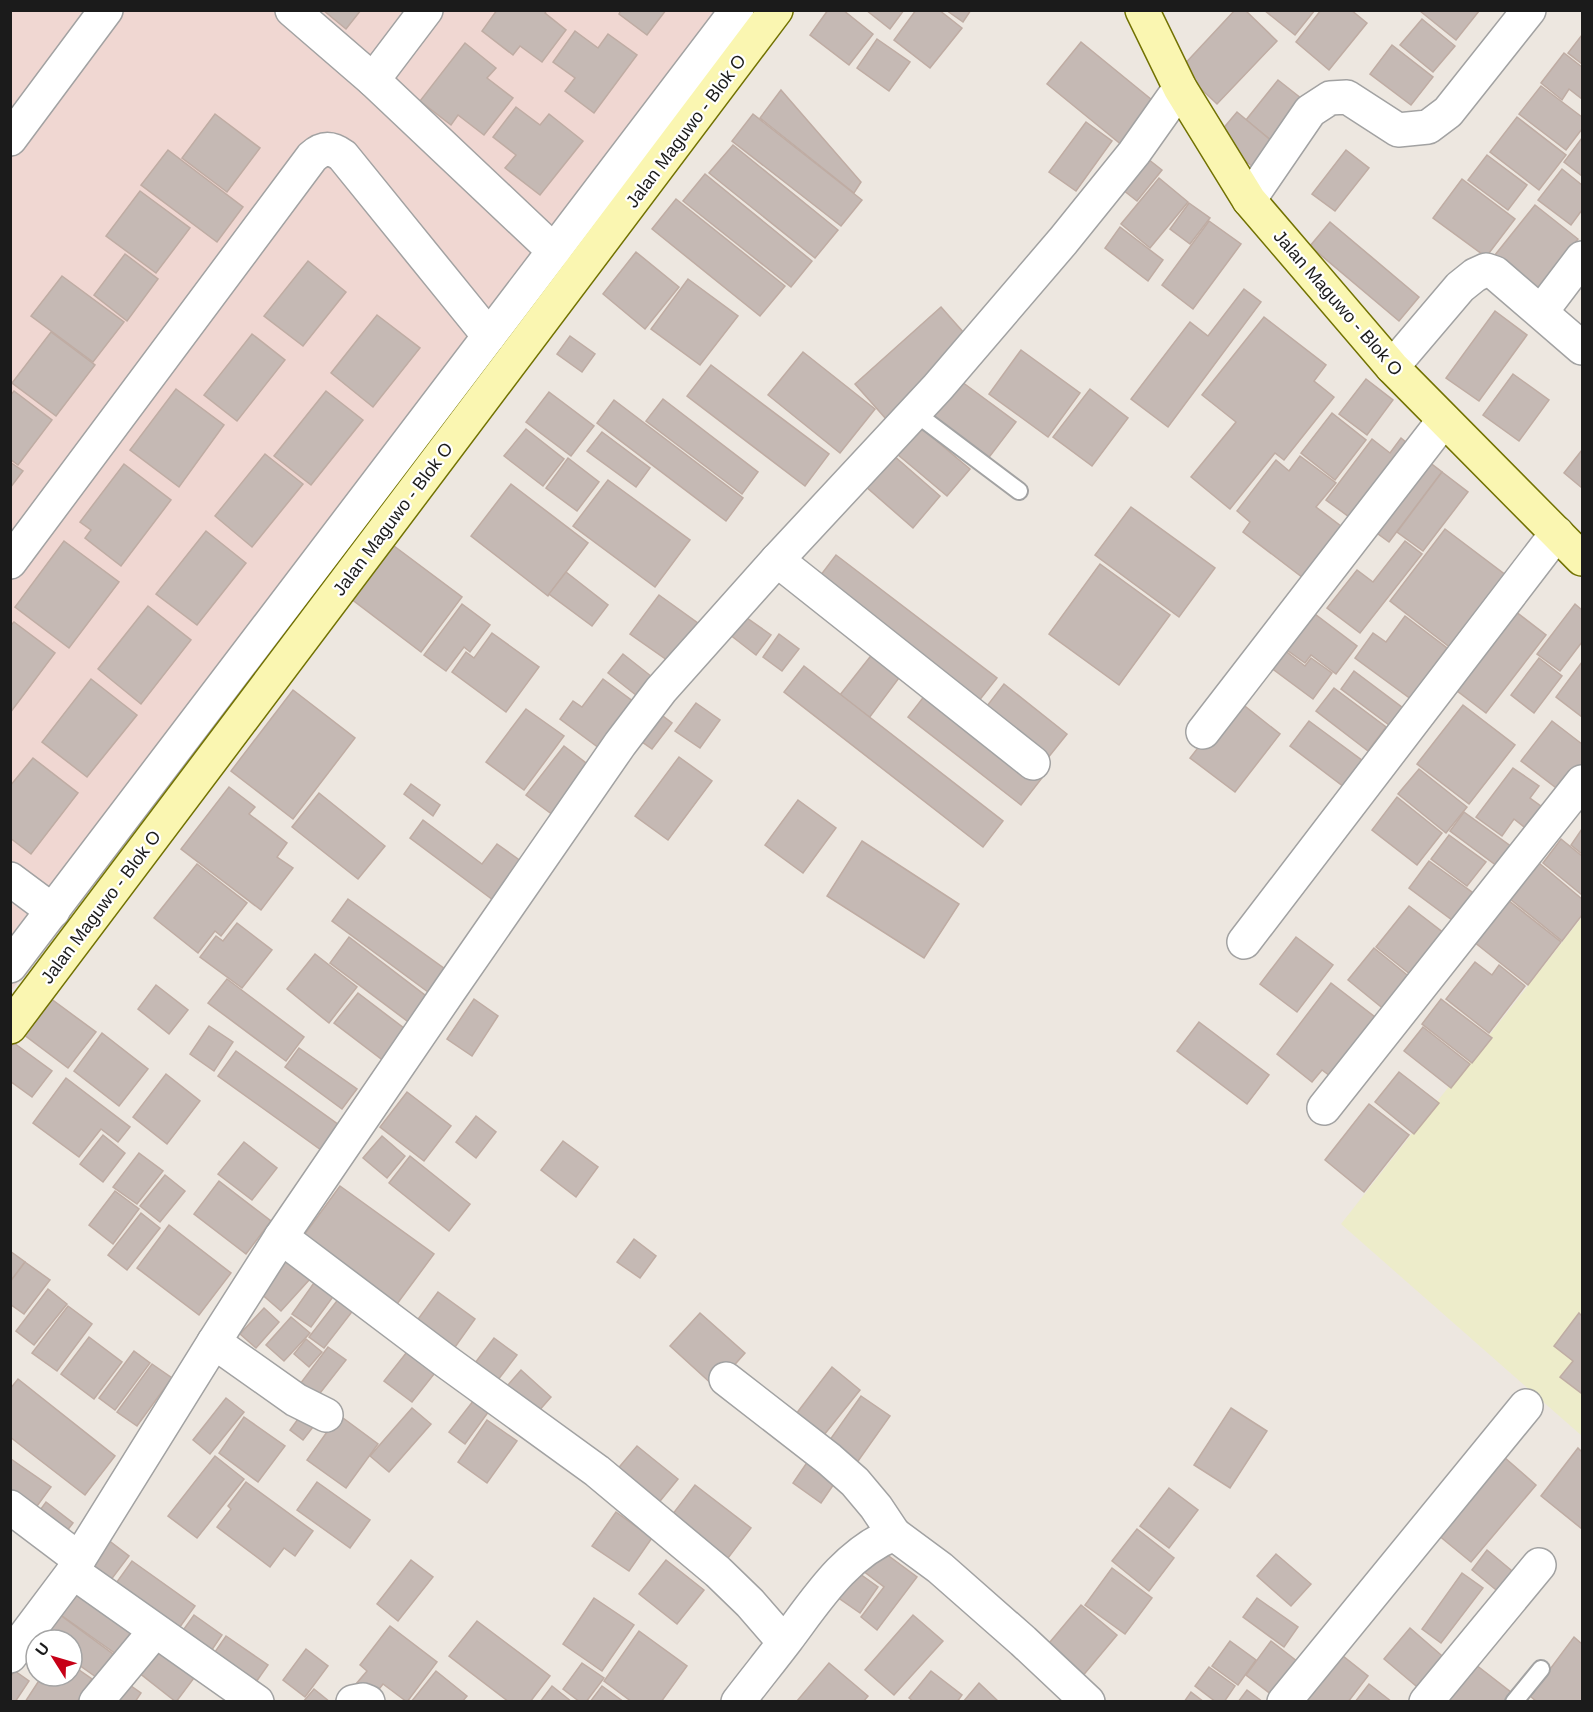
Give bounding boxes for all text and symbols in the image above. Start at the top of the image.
street label: Jalan Maguwo - Blok O [622,51,750,211]
street label: Jalan Maguwo - Blok O [1269,226,1407,380]
street label: Jalan Maguwo - Blok O [329,439,457,599]
street label: Jalan Maguwo - Blok O [37,827,165,987]
north arrow [24,1628,84,1688]
text: U [32,1640,53,1659]

